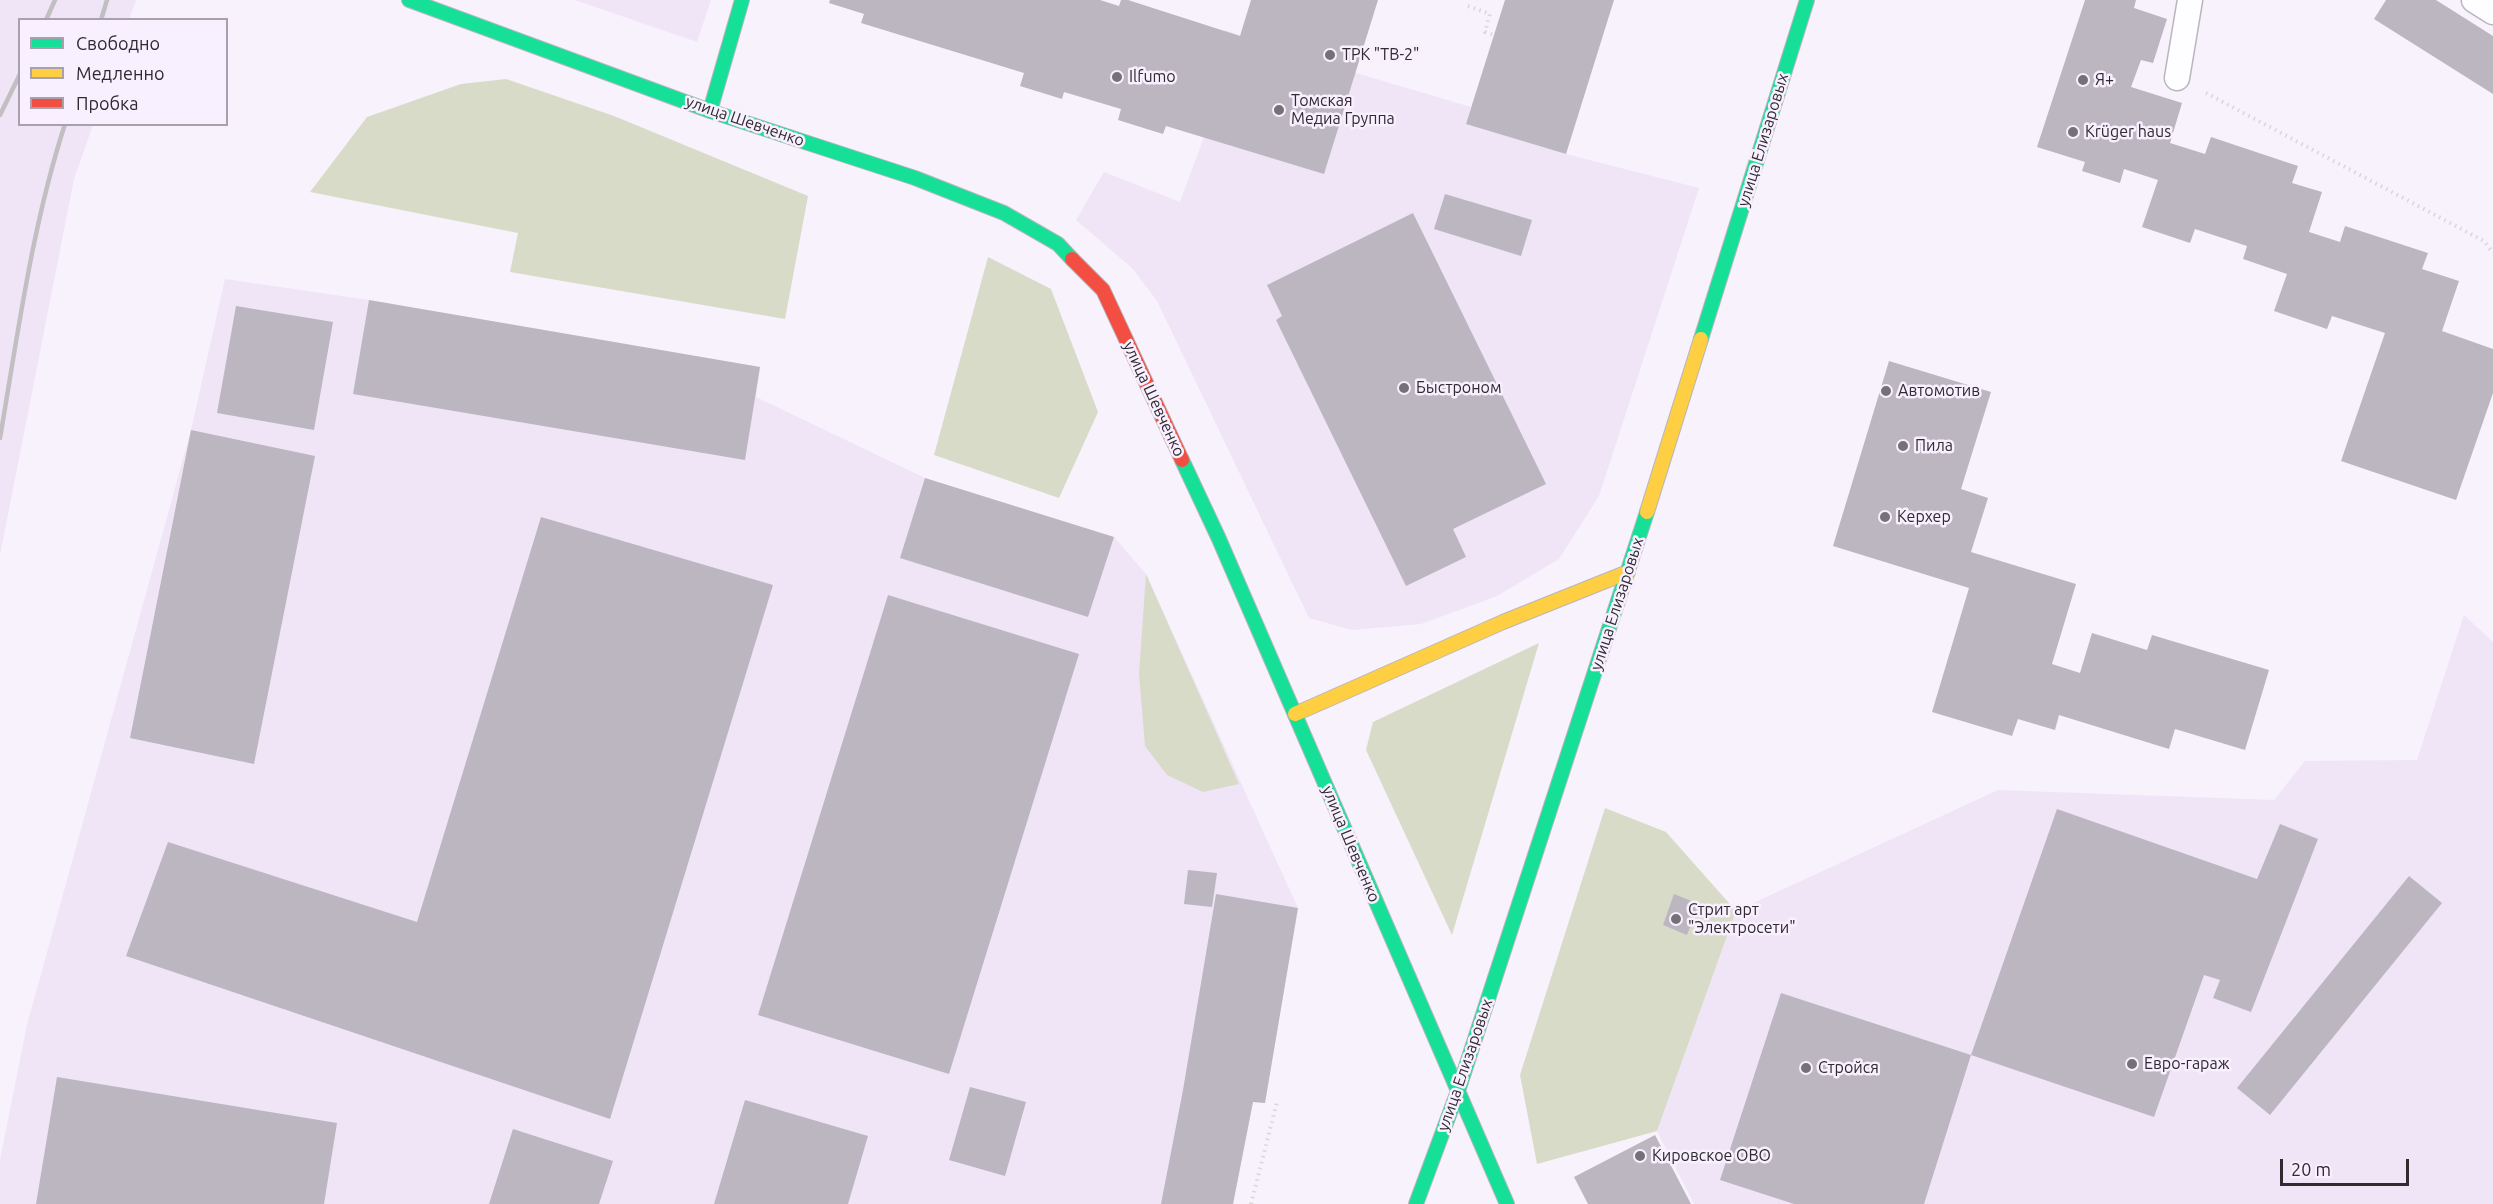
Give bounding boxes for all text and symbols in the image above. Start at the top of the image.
legend [18,18,228,126]
text: Свободно [76,33,160,53]
place label: ТРК "ТВ-2" [1342,45,1419,65]
marker: ТРК "ТВ-2" [1323,48,1337,62]
text: Медленно [76,63,165,83]
place label: Ilfumo [1129,67,1176,87]
marker: Ilfumo [1110,70,1124,84]
place label: Я+ [2095,70,2114,90]
street label: улица Елизаровых [1734,71,1792,209]
marker: Я+ [2076,73,2090,87]
place label: Томская Медиа Группа [1291,91,1395,129]
street label: улица Шевченко [683,92,807,150]
text: Пробка [76,93,139,113]
marker: Томская Медиа Группа [1272,103,1286,117]
place label: Krüger haus [2085,122,2171,142]
marker: Krüger haus [2066,125,2080,139]
street label: улица Шевченко [1119,339,1189,459]
place label: Быстроном [1416,378,1502,398]
marker: Быстроном [1397,381,1411,395]
place label: Автомотив [1898,381,1980,401]
marker: Автомотив [1879,384,1893,398]
place label: Пила [1915,436,1953,456]
marker: Пила [1896,439,1910,453]
place label: Керхер [1897,507,1951,527]
marker: Керхер [1878,510,1892,524]
street label: улица Елизаровых [1586,535,1648,673]
street label: улица Шевченко [1318,783,1384,905]
place label: Стрит арт "Электросети" [1688,900,1796,938]
marker: Стрит арт "Электросети" [1669,912,1683,926]
street label: улица Елизаровых [1433,996,1497,1134]
place label: Евро-гараж [2144,1054,2230,1074]
marker: Евро-гараж [2125,1057,2139,1071]
place label: Стройся [1818,1058,1879,1078]
marker: Стройся [1799,1061,1813,1075]
place label: Кировское ОВО [1652,1146,1771,1166]
scale bar [2283,1147,2412,1185]
marker: Кировское ОВО [1633,1149,1647,1163]
text: 20 m [2291,1159,2331,1179]

